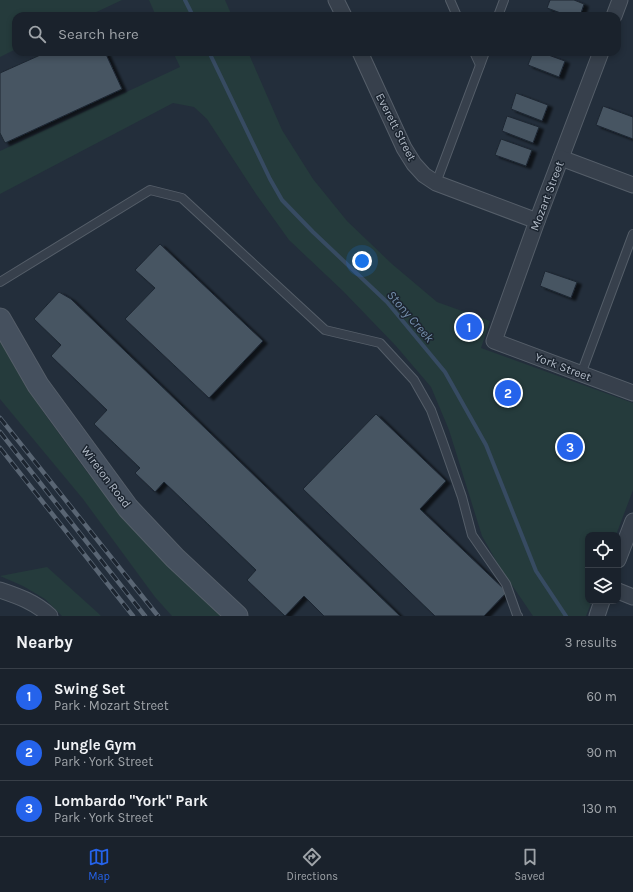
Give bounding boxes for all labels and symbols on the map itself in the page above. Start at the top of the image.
street label: Everett Street [373,91,419,164]
street label: Mozart Street [527,159,567,233]
your location [352,251,372,271]
water label: Stony Creek [384,287,437,346]
pin: 1 [456,312,482,342]
street label: York Street [533,350,594,384]
pin: 2 [495,378,521,408]
pin: 3 [557,432,583,462]
street label: Wireton Road [78,443,134,511]

